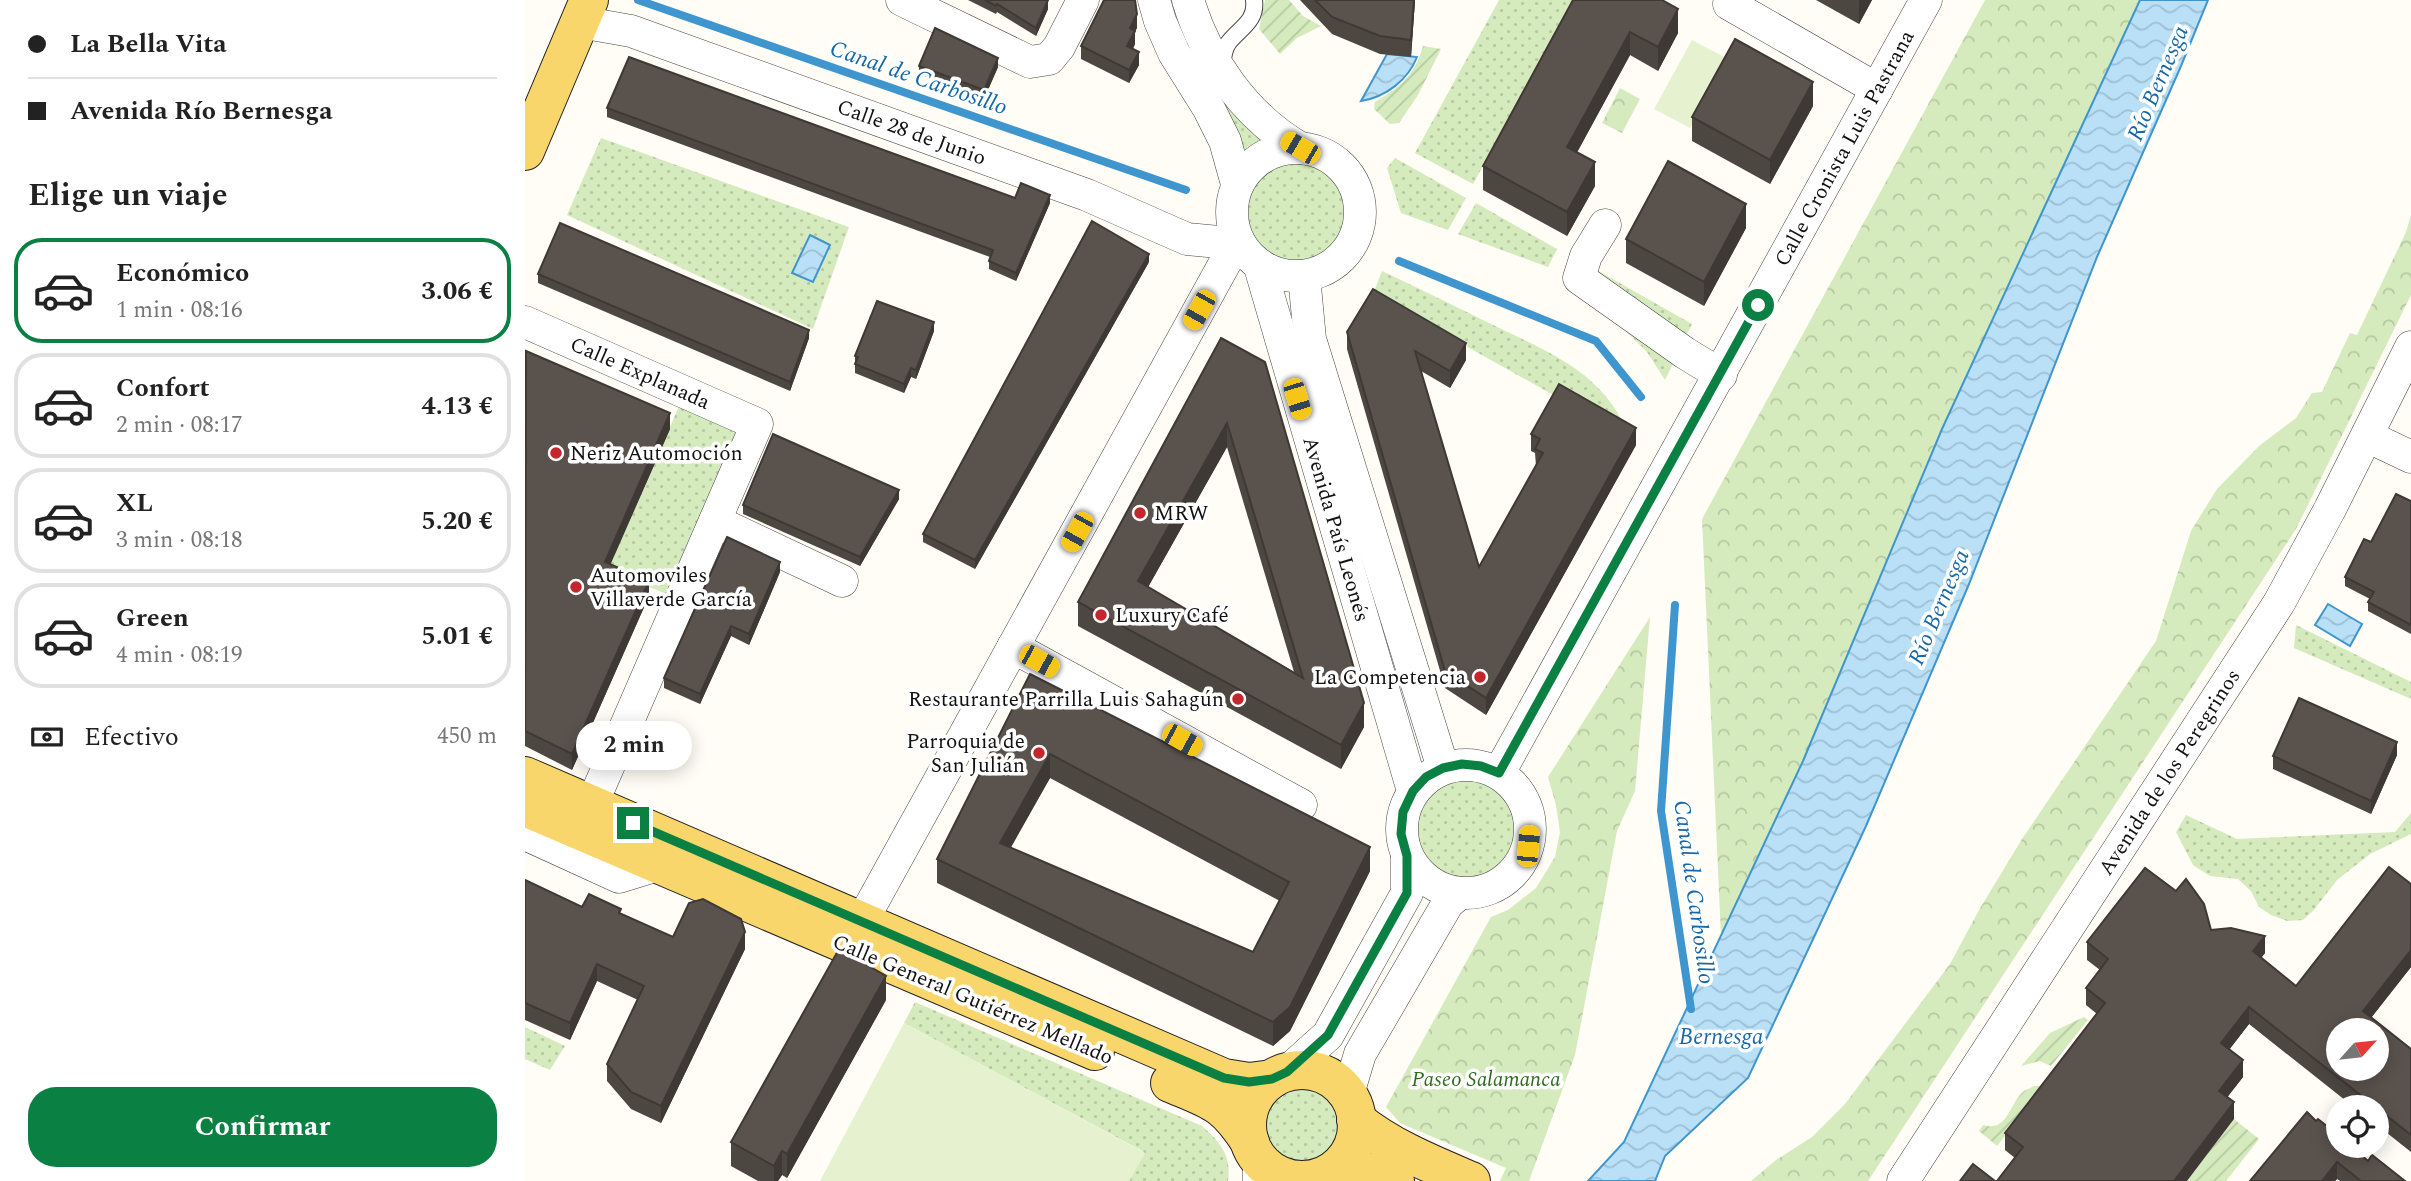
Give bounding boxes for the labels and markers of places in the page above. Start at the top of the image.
place label: Neriz Automoción [570,438,743,470]
marker: Neriz Automoción [548,445,564,461]
place label: MRW [1154,498,1209,530]
marker: MRW [1132,505,1148,521]
place label: Automoviles Villaverde García [590,560,753,616]
marker: Automoviles Villaverde García [568,579,584,595]
place label: Luxury Café [1115,600,1229,632]
marker: Luxury Café [1093,607,1109,623]
place label: La Competencia [1314,662,1467,694]
marker: La Competencia [1472,669,1488,685]
place label: Restaurante Parrilla Luis Sahagún [908,684,1224,716]
marker: Restaurante Parrilla Luis Sahagún [1230,691,1246,707]
place label: Parroquia de San Julián [906,726,1025,782]
marker: Parroquia de San Julián [1031,745,1047,761]

